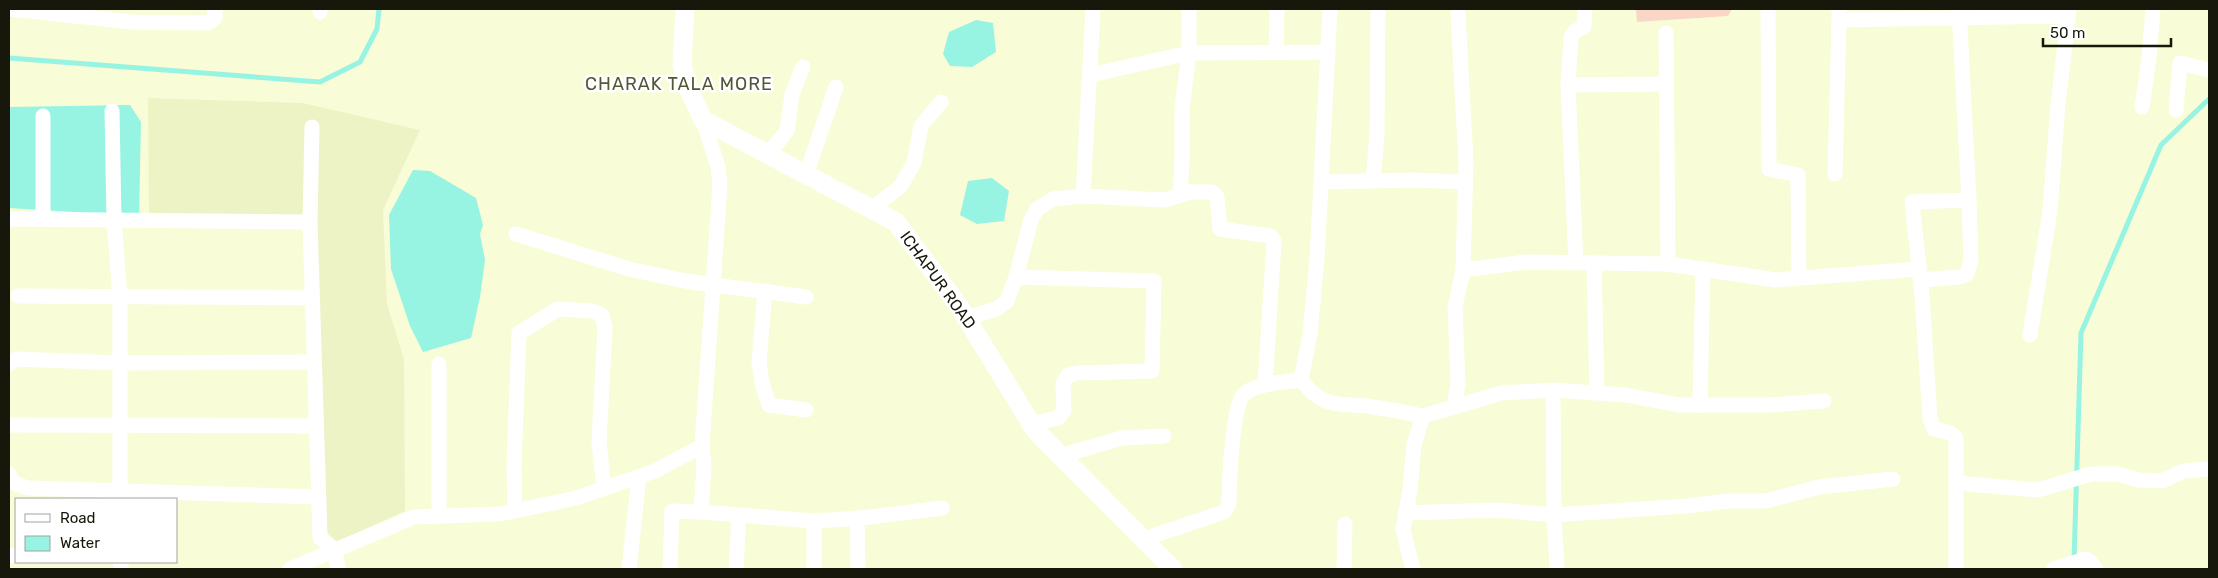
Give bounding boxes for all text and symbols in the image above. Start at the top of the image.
scale bar [2043,15,2170,47]
text: 50 m [2050,24,2085,42]
district label: CHARAK TALA MORE [585,73,773,95]
street label: ICHAPUR ROAD [896,228,980,332]
legend [15,498,178,563]
text: Road [60,509,96,527]
text: Water [60,534,100,552]

